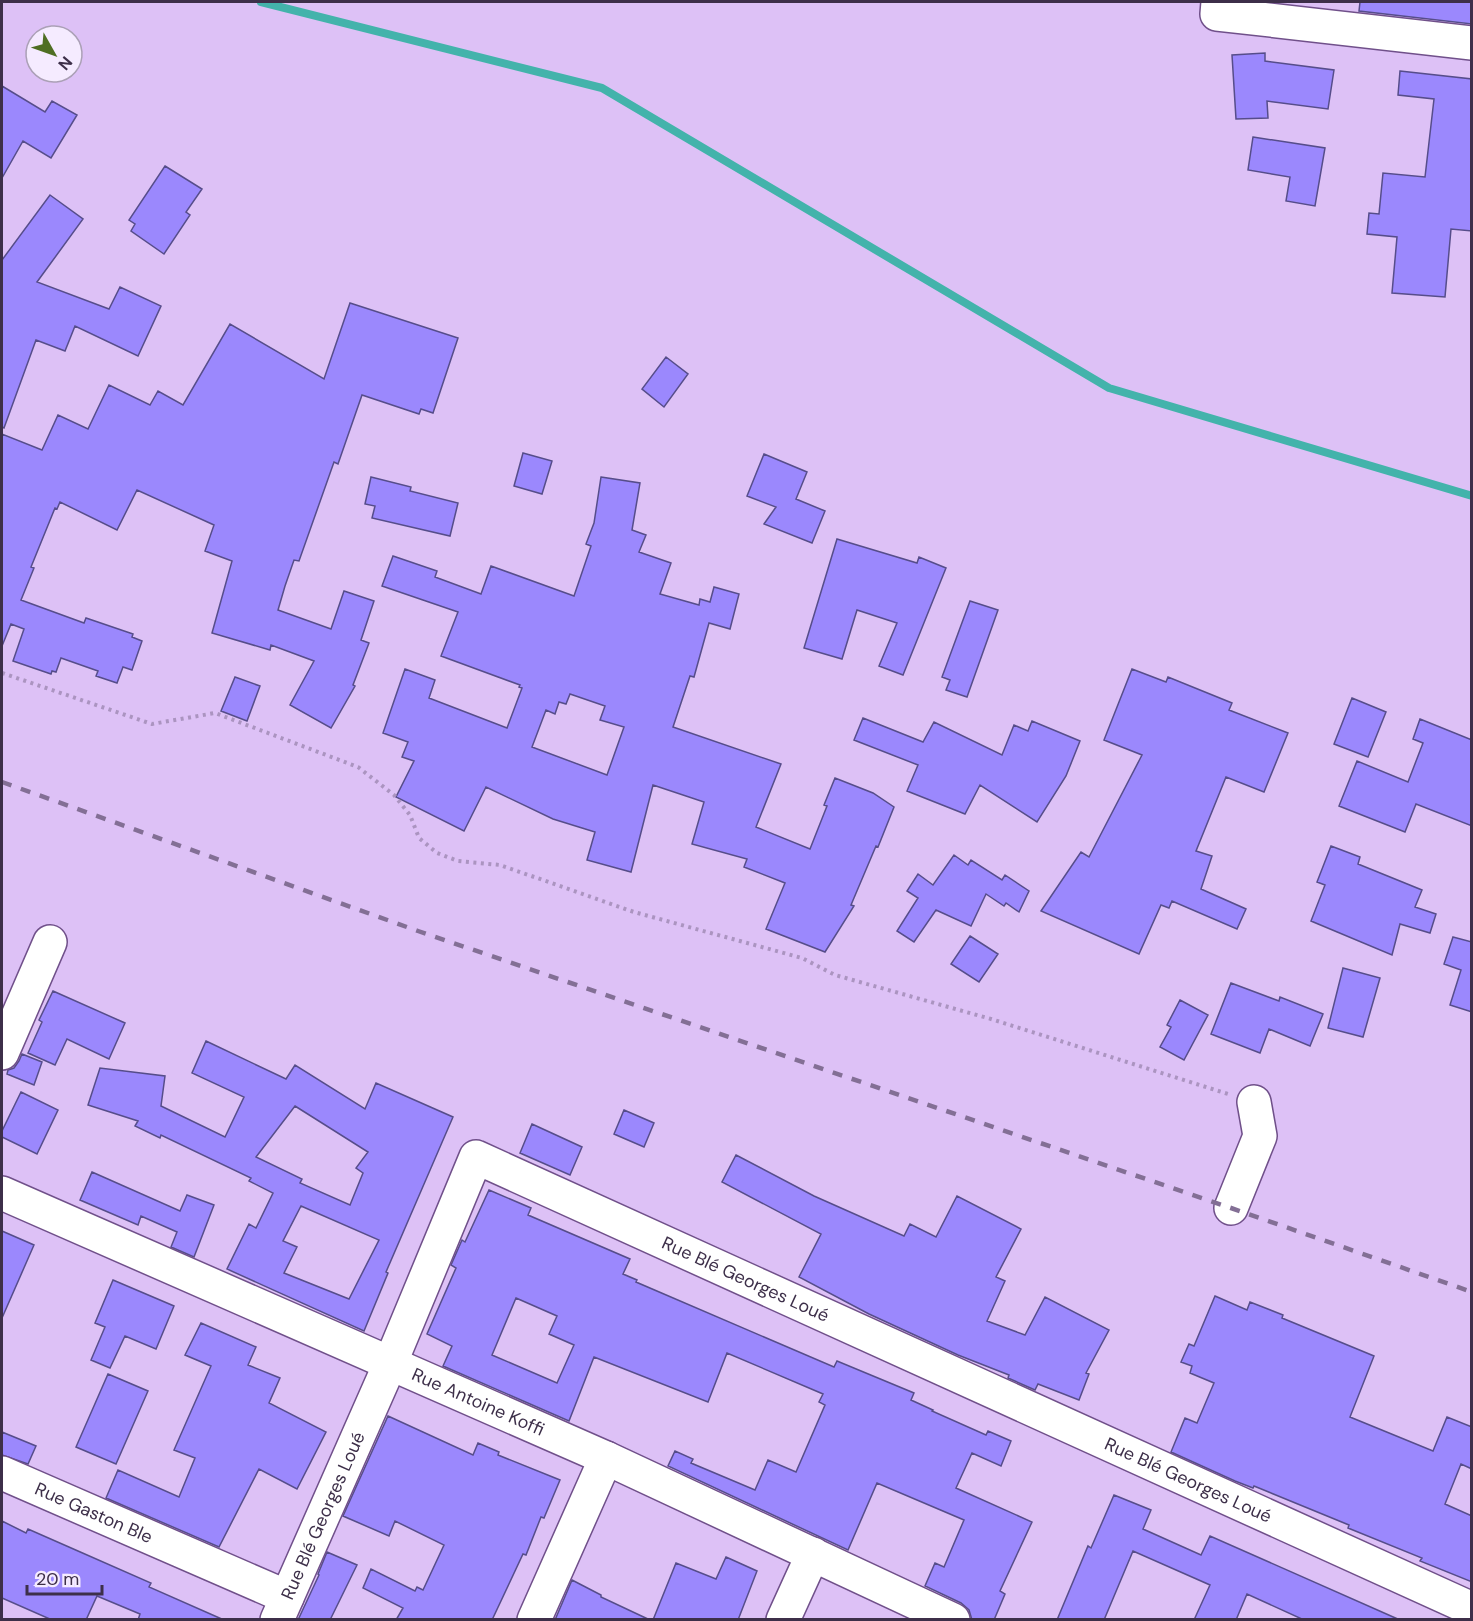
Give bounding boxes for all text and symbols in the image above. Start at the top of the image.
north arrow [24,24,84,84]
text: N [53,52,77,75]
street label: Rue Blé Georges Loué [658,1231,833,1328]
street label: Rue Antoine Koffi [408,1362,548,1442]
street label: Rue Blé Georges Loué [275,1428,371,1603]
street label: Rue Blé Georges Loué [1101,1432,1276,1529]
street label: Rue Gaston Ble [31,1477,156,1549]
scale bar [27,1558,102,1596]
text: 20 m [36,1567,79,1591]

